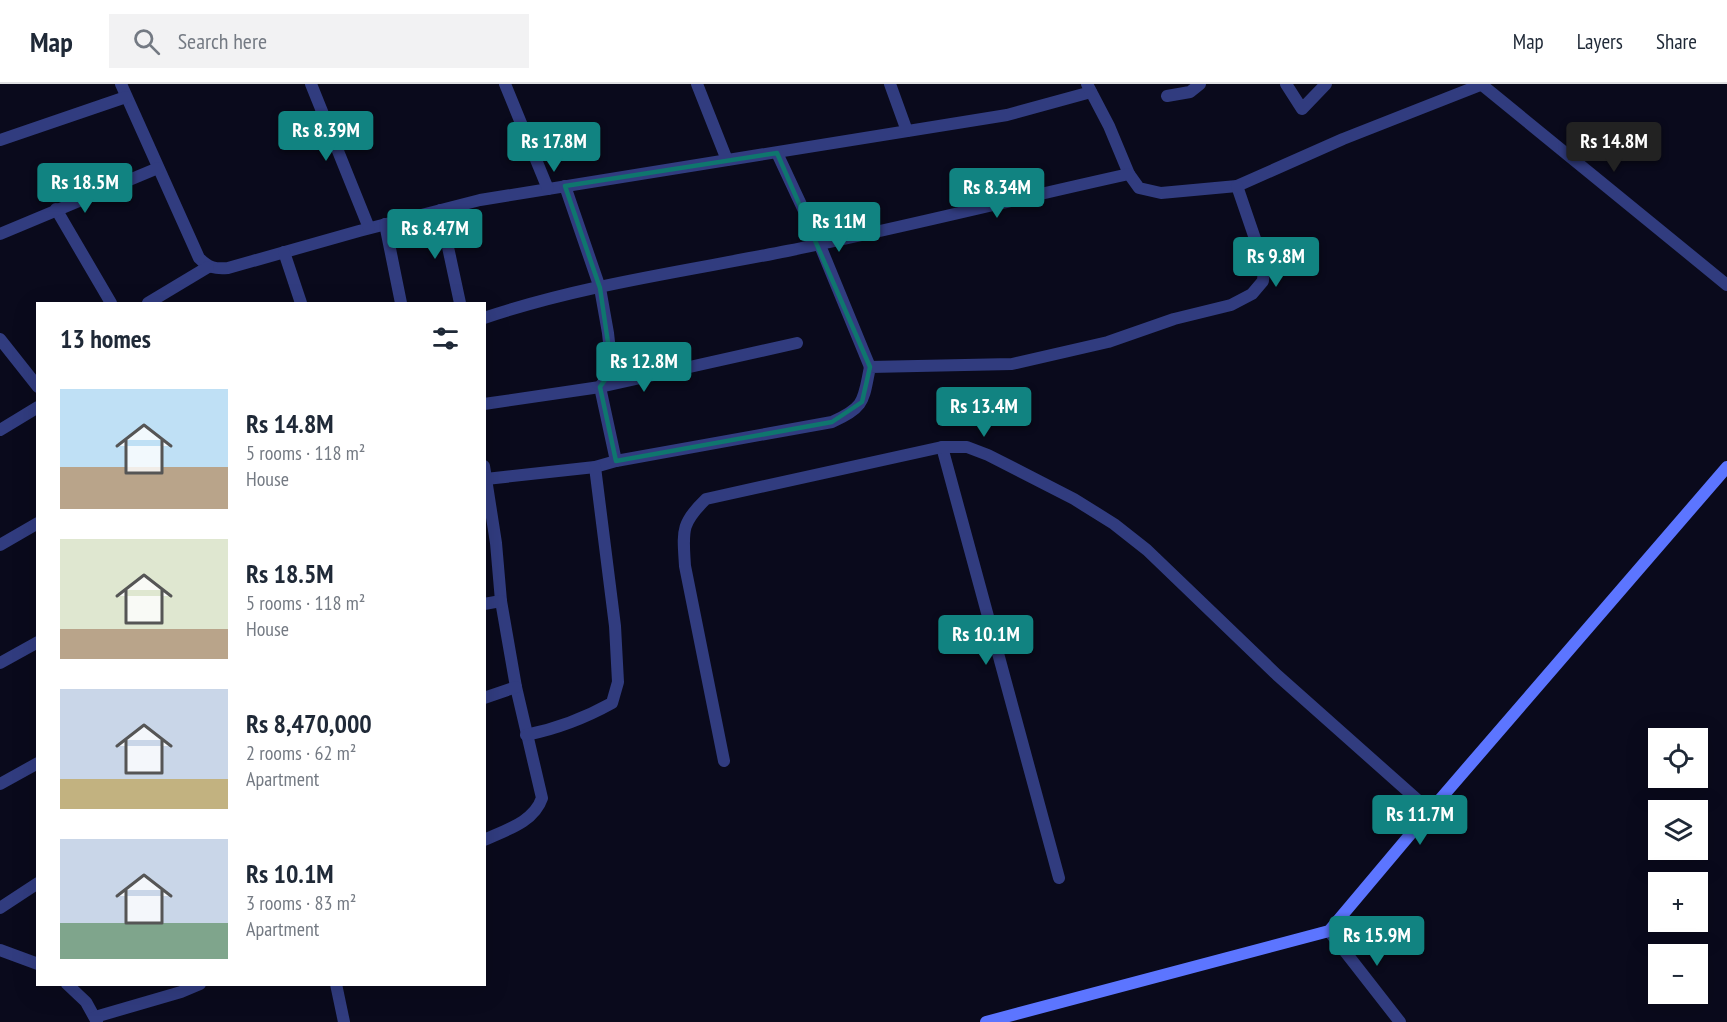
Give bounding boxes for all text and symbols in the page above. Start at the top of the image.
search box [109,14,529,68]
text: Map [30,23,73,60]
icon: search [130,25,163,58]
text: Search here [178,27,267,55]
text: Map [1513,28,1544,55]
text: Layers [1577,28,1623,55]
text: Share [1656,28,1697,55]
pin: Rs 8.39M [264,111,388,162]
text: Rs 8.39M [292,117,360,143]
pin: Rs 17.8M [492,122,616,173]
pin: Rs 14.8M [1552,122,1676,173]
text: Rs 17.8M [521,128,587,154]
text: Rs 14.8M [1580,128,1648,154]
pin: Rs 18.5M [23,163,147,214]
pin: Rs 8.34M [935,168,1059,219]
text: Rs 18.5M [51,169,119,195]
text: Rs 8.34M [963,174,1031,200]
pin: Rs 11M [790,202,888,253]
text: Rs 11M [812,208,866,234]
pin: Rs 8.47M [373,209,497,260]
text: Rs 8.47M [401,215,469,241]
pin: Rs 9.8M [1221,237,1331,288]
text: Rs 9.8M [1247,243,1305,269]
text: 13 homes [60,322,151,355]
icon: filters [429,322,462,355]
pin: Rs 12.8M [582,342,706,393]
text: Rs 12.8M [610,348,678,374]
pin: Rs 13.4M [922,387,1046,438]
text: Rs 13.4M [950,393,1018,419]
text: Rs 14.8M [246,407,334,440]
icon: home [108,413,180,485]
text: 5 rooms · 118 m² [246,440,365,466]
text: House [246,466,289,492]
text: Rs 18.5M [246,557,334,590]
icon: home [108,563,180,635]
text: 5 rooms · 118 m² [246,590,365,616]
pin: Rs 10.1M [924,615,1048,666]
text: House [246,616,289,642]
text: Rs 10.1M [952,621,1020,647]
text: Rs 8,470,000 [246,707,372,740]
icon: home [108,713,180,785]
map controls [1648,728,1708,1004]
button: locate [1648,728,1708,788]
text: 2 rooms · 62 m² [246,740,356,766]
text: Apartment [246,766,319,792]
pin: Rs 11.7M [1358,795,1482,846]
button: layers [1648,800,1708,860]
text: Rs 11.7M [1386,801,1454,827]
text: Rs 10.1M [246,857,334,890]
icon: home [108,863,180,935]
button: + [1648,872,1708,932]
text: 3 rooms · 83 m² [246,890,356,916]
text: Apartment [246,916,319,942]
pin: Rs 15.9M [1315,916,1439,967]
text: Rs 15.9M [1343,922,1411,948]
button: − [1648,944,1708,1004]

